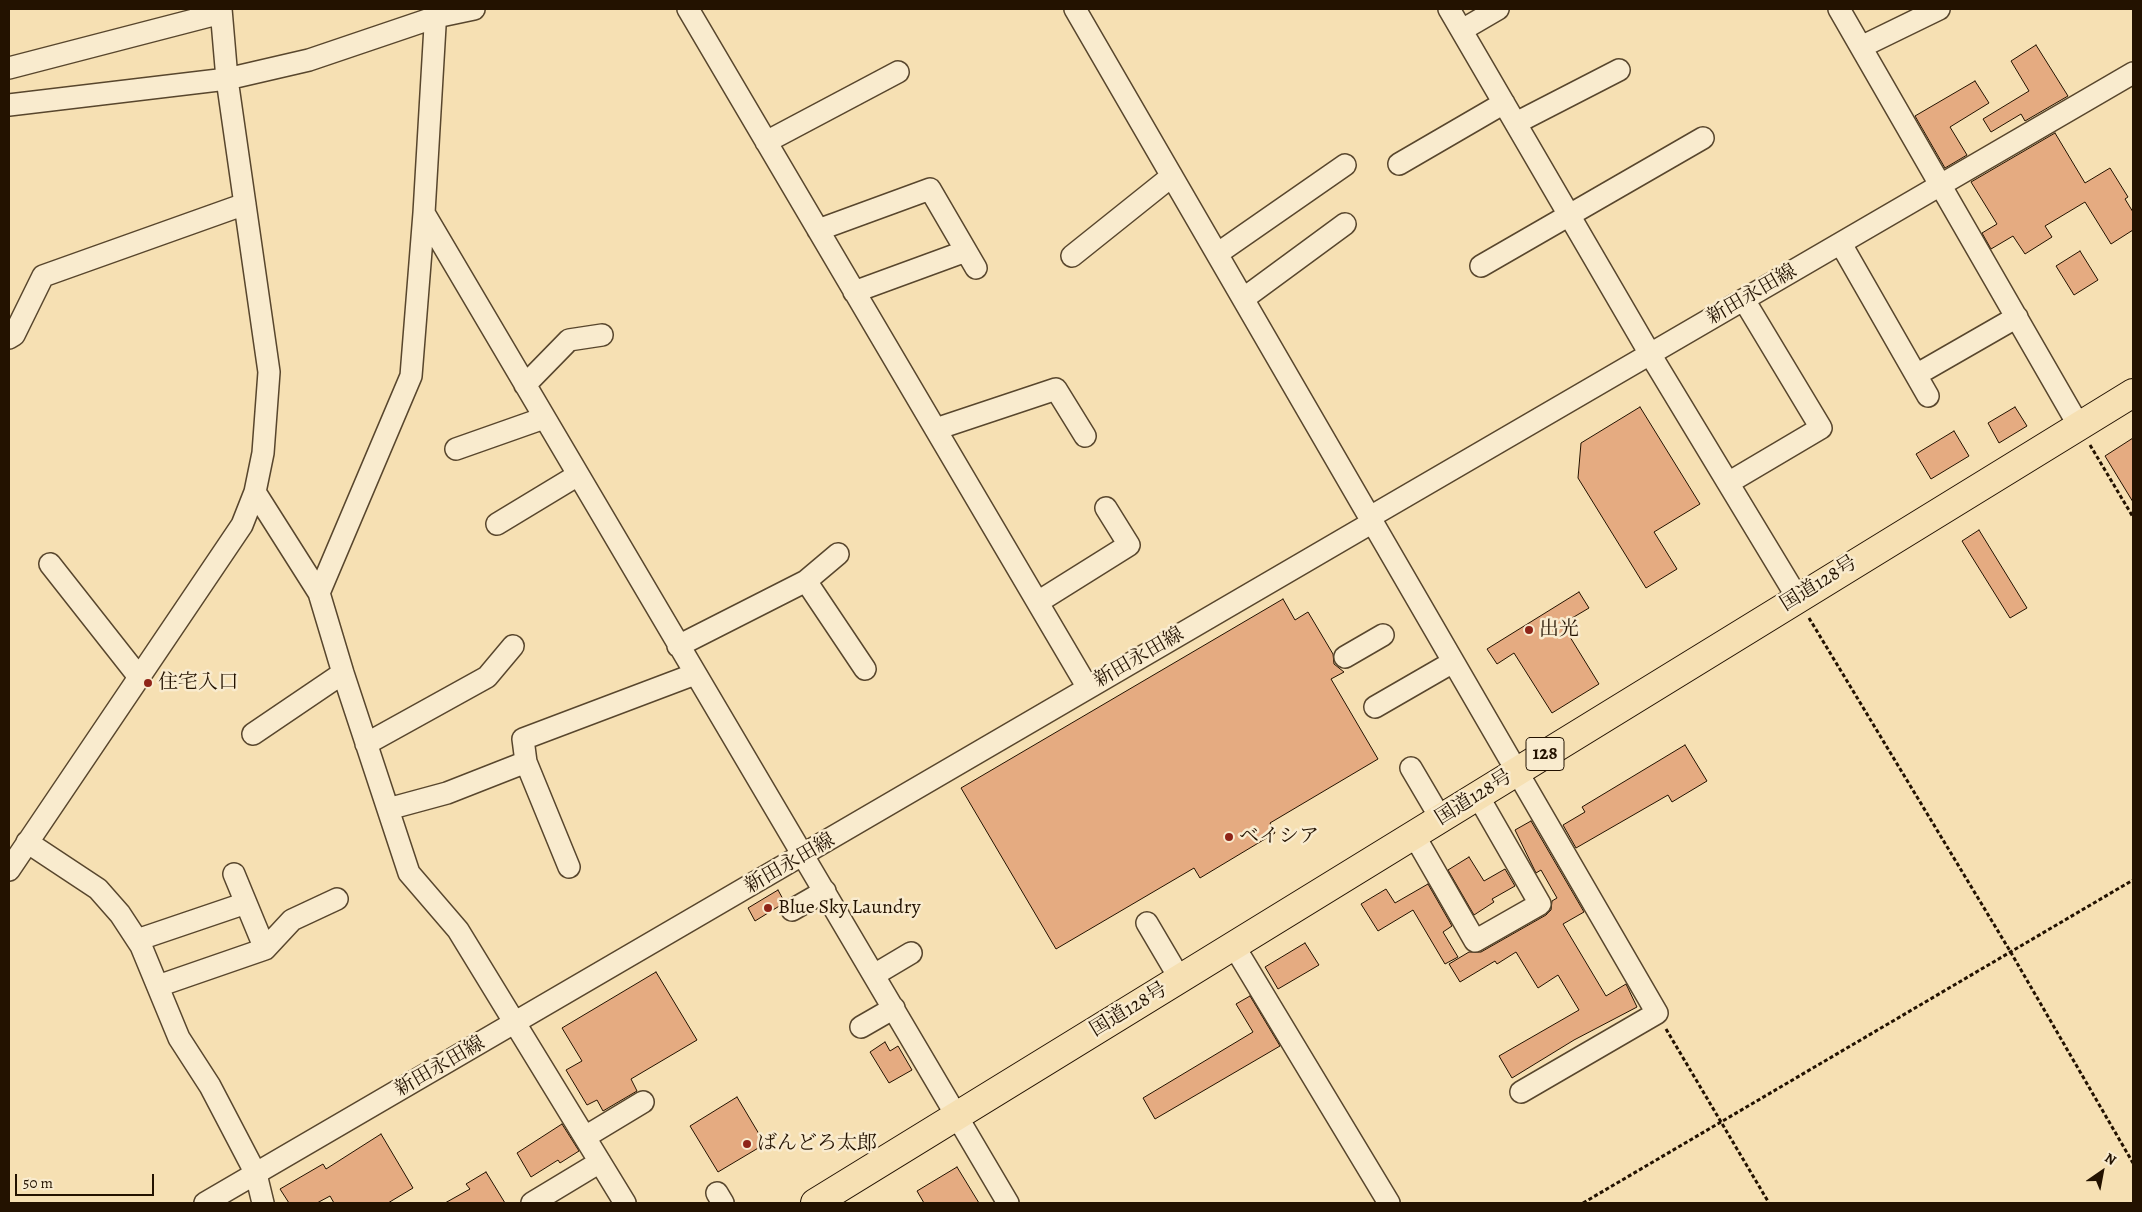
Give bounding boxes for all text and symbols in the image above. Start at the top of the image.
street label: 新田永田線 [1703,260,1801,330]
street label: 国道128号 [1776,551,1862,617]
place label: 出光 [1539,618,1579,642]
street label: 新田永田線 [1090,623,1188,693]
marker: 出光 [1523,624,1535,636]
place label: 住宅入口 [158,671,238,695]
marker: 住宅入口 [142,677,154,689]
road number: 128 [1526,738,1564,771]
street label: 国道128号 [1431,765,1517,831]
place label: ベイシア [1239,825,1319,849]
street label: 新田永田線 [741,829,839,899]
marker: ベイシア [1223,831,1235,843]
place label: Blue Sky Laundry [778,896,921,920]
marker: Blue Sky Laundry [762,902,774,914]
street label: 国道128号 [1086,978,1172,1042]
street label: 新田永田線 [391,1032,489,1102]
place label: ばんどろ太郎 [757,1132,877,1156]
marker: ばんどろ太郎 [741,1138,753,1150]
north arrow [2077,1147,2127,1197]
text: N [2101,1148,2120,1170]
scale bar [18,1164,156,1196]
text: 50 m [23,1173,53,1193]

